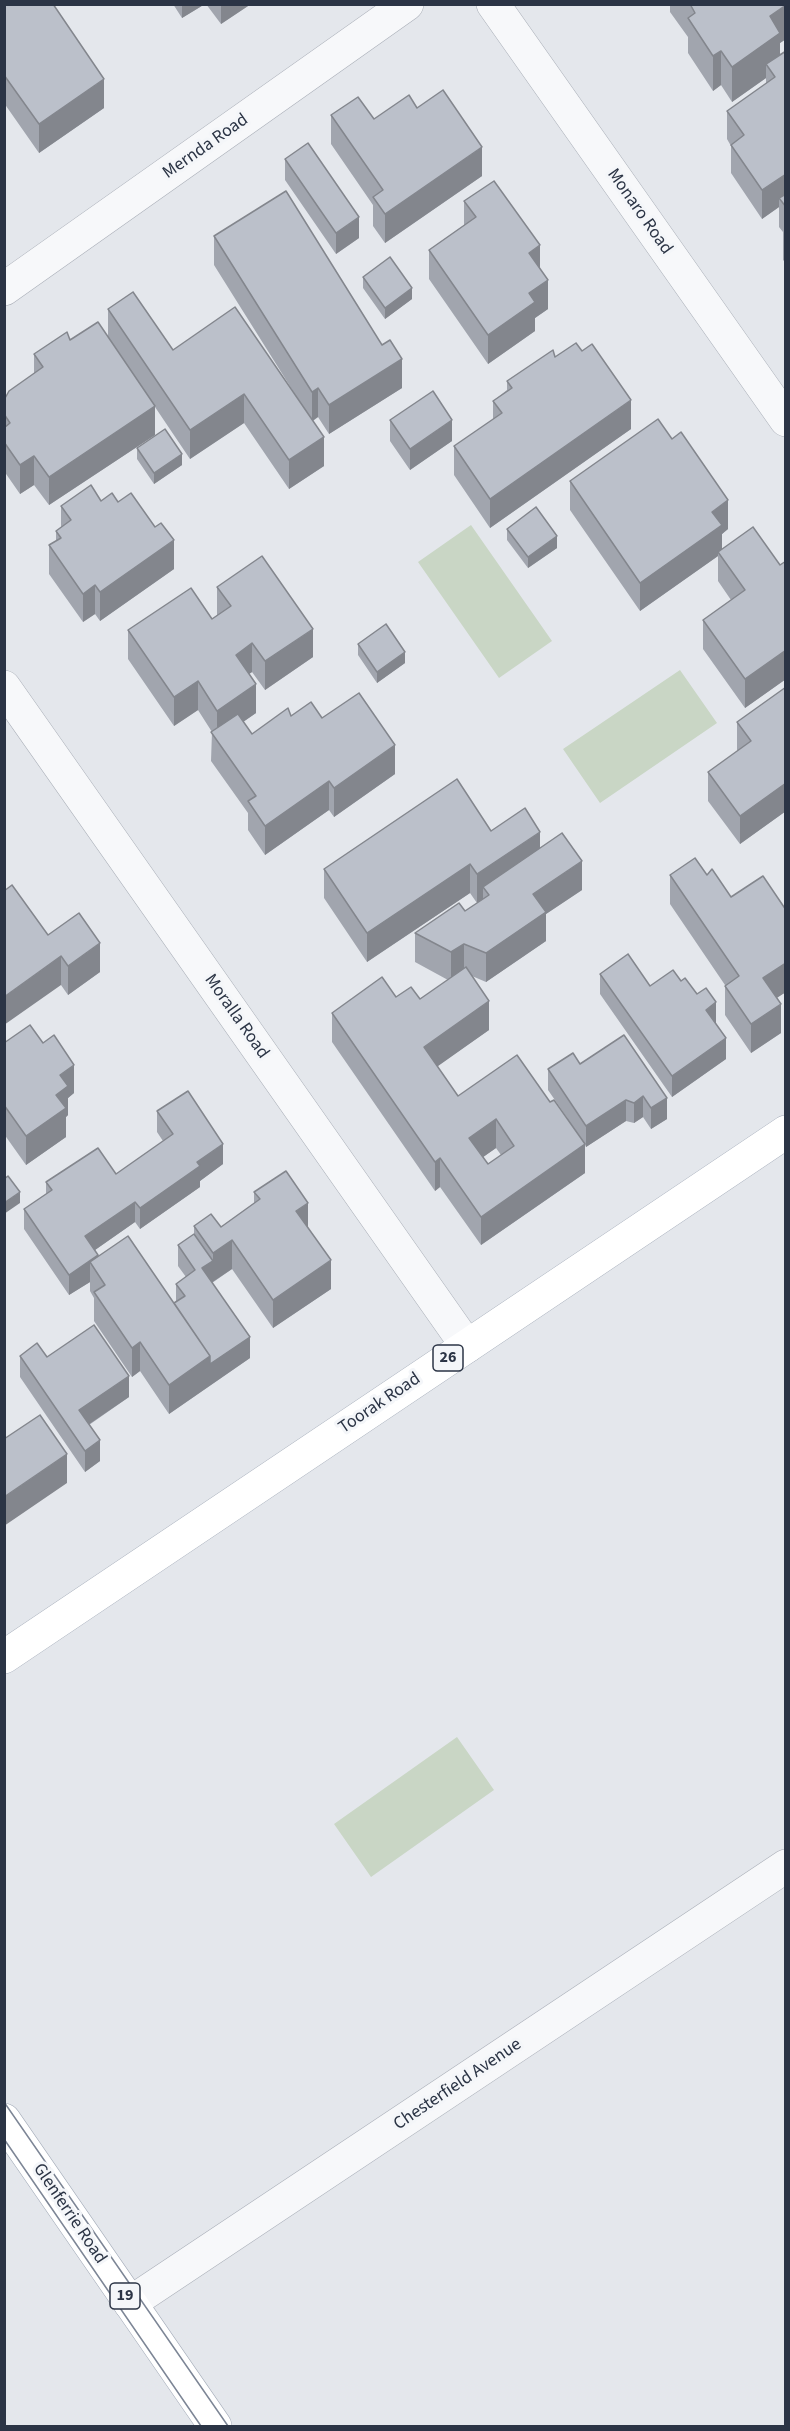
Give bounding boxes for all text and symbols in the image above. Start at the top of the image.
street label: Mernda Road [159,110,253,184]
street label: Monaro Road [602,165,676,259]
street label: Moralla Road [199,971,273,1063]
road number: 26 [433,1345,463,1371]
street label: Toorak Road [335,1369,425,1439]
street label: Chesterfield Avenue [390,2034,526,2136]
street label: Glenferrie Road [27,2160,111,2268]
road number: 19 [110,2283,140,2309]

